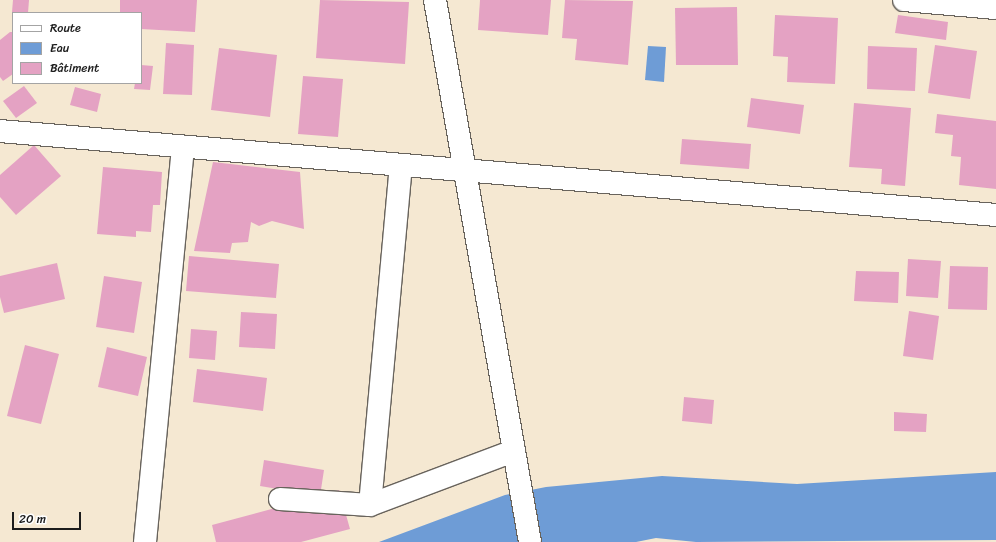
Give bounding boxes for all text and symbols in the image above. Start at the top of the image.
legend [12,12,142,84]
text: Route [50,17,81,39]
text: Eau [50,37,69,59]
text: Bâtiment [50,57,99,79]
scale bar [14,504,83,530]
text: 20 m [19,508,46,530]

